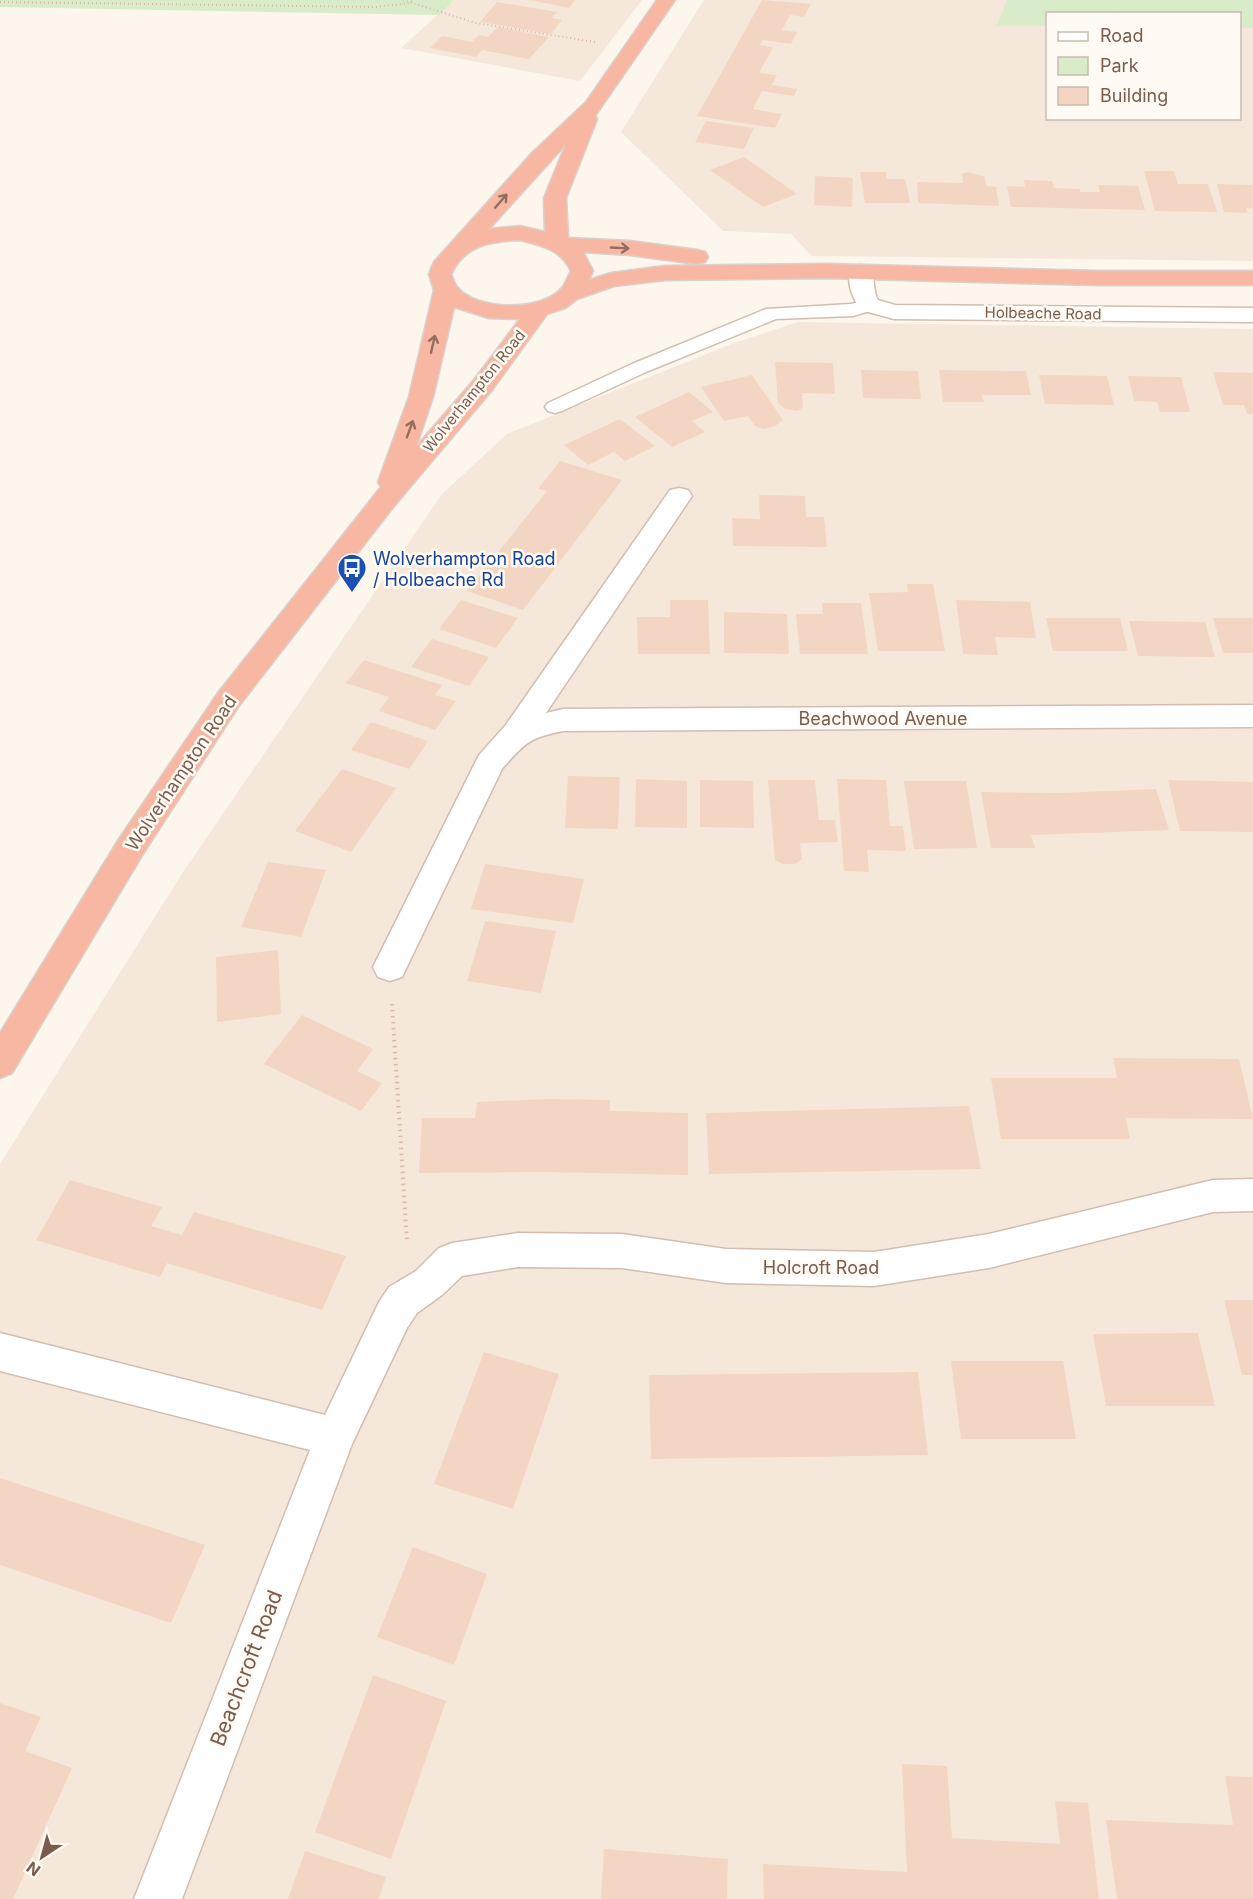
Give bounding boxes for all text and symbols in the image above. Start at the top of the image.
legend [1046,12,1241,120]
text: Road [1100,25,1143,46]
text: Park [1100,55,1139,76]
text: Building [1100,85,1168,106]
one-way arrow [494,194,508,209]
one-way arrow [609,242,629,253]
street label: Holbeache Road [984,302,1102,324]
street label: Wolverhampton Road [419,326,529,456]
one-way arrow [428,335,440,354]
one-way arrow [405,420,416,439]
place label: Wolverhampton Road / Holbeache Rd [373,548,556,590]
bus stop icon: Wolverhampton Road / Holbeache Rd [336,552,368,594]
street label: Wolverhampton Road [121,691,241,855]
street label: Beachwood Avenue [799,708,967,729]
street label: Holcroft Road [763,1257,879,1278]
street label: Beachcroft Road [205,1586,287,1750]
north arrow [12,1827,72,1887]
text: N [22,1857,44,1881]

